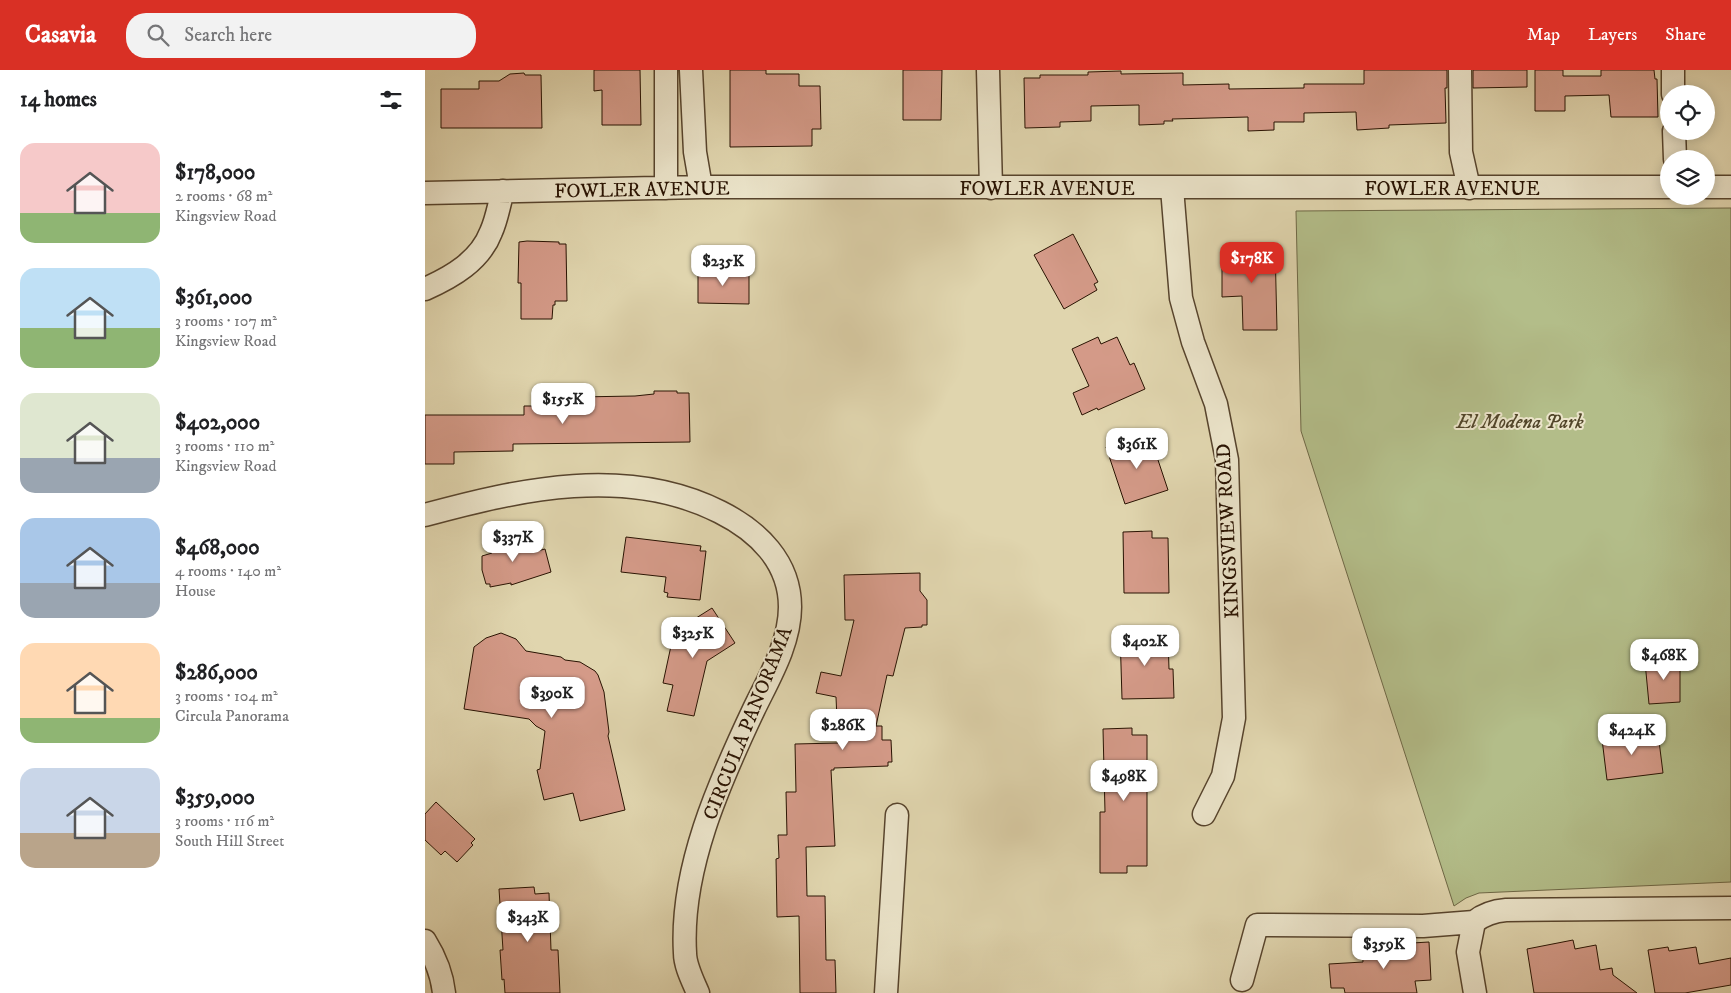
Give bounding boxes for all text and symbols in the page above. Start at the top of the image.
search box [126,13,476,58]
text: Casavia [25,20,96,50]
icon: search [144,21,172,49]
text: Search here [184,24,272,47]
text: Map [1527,24,1560,46]
text: Layers [1588,24,1637,46]
text: Share [1665,24,1706,46]
map controls [1660,85,1715,205]
button: locate [1660,85,1715,140]
icon: filters [377,86,405,114]
text: 14 homes [20,87,97,113]
button: layers [1660,150,1715,205]
text: $178,000 [175,160,255,186]
icon: home [60,163,120,223]
street label: FOWLER AVENUE [554,176,730,205]
street label: FOWLER AVENUE [959,177,1135,202]
street label: FOWLER AVENUE [1364,177,1540,202]
text: 2 rooms · 68 m² [175,186,272,206]
text: Kingsview Road [175,206,276,226]
pin: $178K [1217,242,1287,284]
pin: $235K [688,244,758,287]
text: $178K [1231,248,1273,268]
text: $235K [702,251,744,271]
text: $361,000 [175,285,252,311]
icon: home [60,288,120,348]
text: 3 rooms · 107 m² [175,311,277,331]
text: Kingsview Road [175,331,276,351]
pin: $155K [528,382,598,425]
text: $155K [542,389,584,409]
text: $402,000 [175,410,260,436]
park label: El Modena Park [1455,410,1584,435]
icon: home [60,413,120,473]
pin: $361K [1102,428,1172,470]
text: $361K [1117,434,1157,454]
text: 3 rooms · 110 m² [175,436,274,456]
street label: KINGSVIEW ROAD [1211,443,1246,619]
text: Kingsview Road [175,456,276,476]
pin: $337K [478,520,548,563]
text: $337K [493,527,533,547]
text: $468,000 [175,535,260,561]
icon: home [60,538,120,598]
text: 4 rooms · 140 m² [175,561,281,581]
text: House [175,581,216,601]
pin: $325K [658,616,728,659]
text: $325K [672,623,714,643]
street label: CIRCULA PANORAMA [698,623,799,824]
pin: $402K [1110,624,1180,667]
text: $402K [1122,631,1168,651]
pin: $468K [1629,638,1699,681]
text: $468K [1641,645,1687,665]
text: $286,000 [175,660,258,686]
icon: home [60,663,120,723]
pin: $390K [517,676,587,719]
text: $390K [531,683,573,703]
text: 3 rooms · 104 m² [175,686,278,706]
text: Circula Panorama [175,706,289,726]
pin: $286K [808,708,878,751]
pin: $424K [1597,714,1667,756]
text: $286K [821,715,865,735]
text: $424K [1609,720,1655,740]
pin: $498K [1089,760,1159,802]
text: $498K [1101,766,1147,786]
text: $359,000 [175,785,255,811]
icon: home [60,788,120,848]
text: 3 rooms · 116 m² [175,811,274,831]
text: South Hill Street [175,831,284,851]
pin: $343K [493,900,563,943]
text: $343K [507,907,549,927]
pin: $359K [1349,928,1419,970]
text: $359K [1363,934,1405,954]

